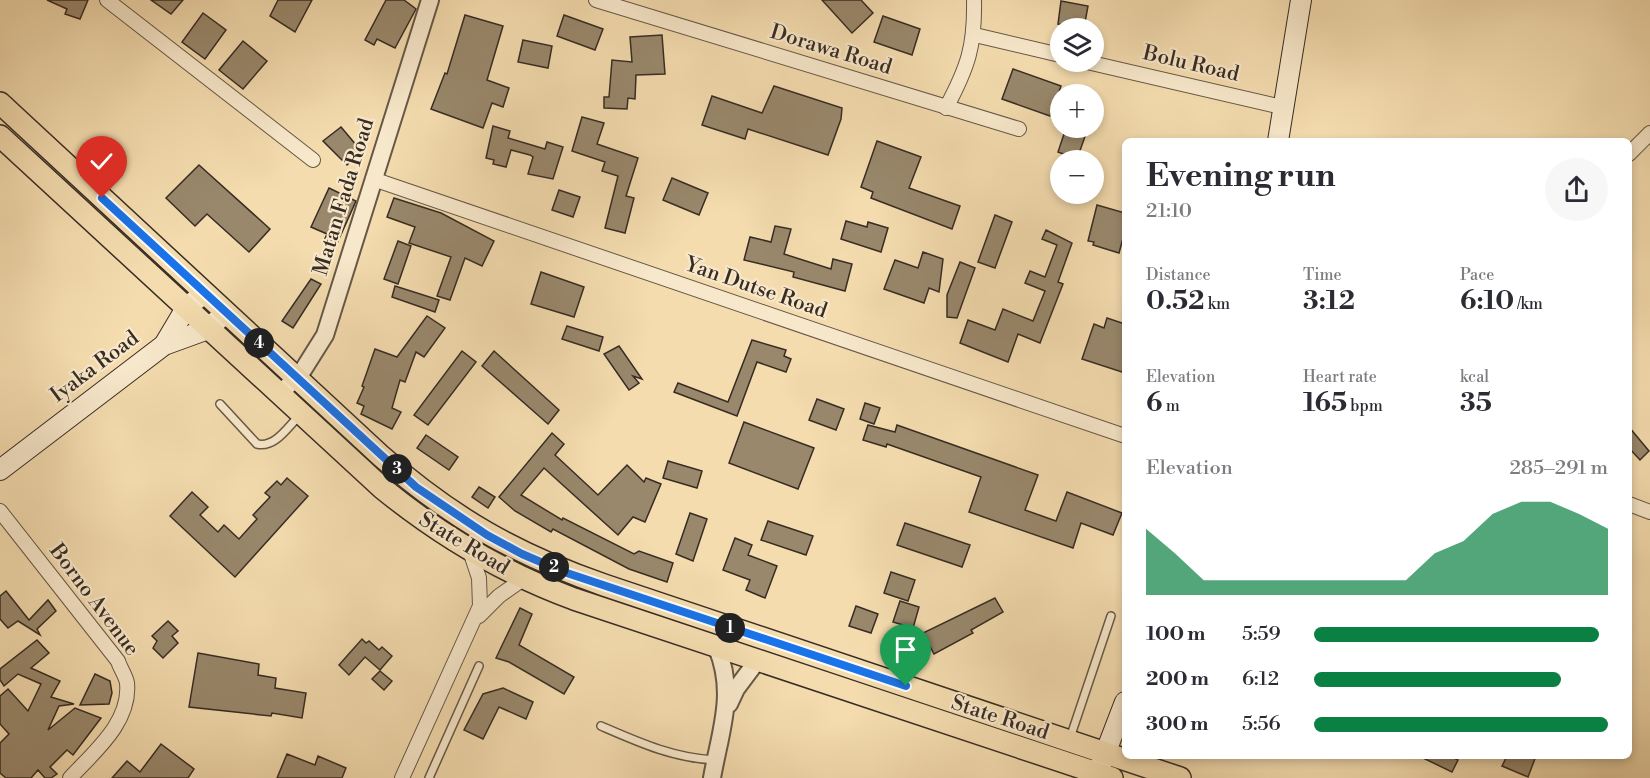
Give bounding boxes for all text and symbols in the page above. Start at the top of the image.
map controls [1050,18,1104,204]
button: layers [1050,18,1104,72]
street label: Dorawa Road [767,19,895,81]
street label: Bolu Road [1139,40,1242,88]
button: + [1050,84,1104,138]
street label: Matan Fada Road [308,115,380,279]
pin [76,136,127,198]
icon: check [85,145,118,178]
button: − [1050,150,1104,204]
text: Evening run [1146,156,1335,197]
button: share [1545,158,1608,221]
text: 21:10 [1146,199,1192,224]
street label: Yan Dutse Road [681,251,831,325]
text: Distance [1146,265,1211,285]
text: Time [1303,265,1342,285]
text: Pace [1460,265,1494,285]
text: 0.52 [1146,285,1204,317]
text: 3:12 [1303,285,1355,317]
text: 6:10 [1460,285,1514,317]
text: km [1204,294,1230,314]
text: /km [1514,294,1543,314]
street label: Iyaka Road [46,325,144,409]
pin: 4 [244,328,274,358]
text: 4 [254,333,264,353]
text: Elevation [1146,367,1215,387]
text: Heart rate [1303,367,1377,387]
text: kcal [1460,367,1489,387]
text: 6 [1146,387,1162,419]
text: 165 [1303,387,1347,419]
text: 35 [1460,387,1492,419]
text: m [1162,396,1180,416]
text: bpm [1347,396,1383,416]
pin: 3 [382,454,412,484]
text: Elevation [1146,456,1233,481]
text: 285–291 m [1509,456,1608,481]
text: 3 [392,459,402,479]
street label: State Road [414,507,514,581]
street label: Borno Avenue [43,538,145,661]
pin: 2 [539,552,569,582]
text: 2 [549,557,559,577]
pin: 1 [715,613,745,643]
text: 1 [726,618,734,638]
text: 100 m [1146,622,1205,647]
text: 5:59 [1242,622,1281,647]
pin [880,624,931,686]
icon: arrive [889,633,922,666]
text: 200 m [1146,667,1209,692]
text: 6:12 [1242,667,1279,692]
street label: State Road [948,690,1052,746]
text: 300 m [1146,712,1209,737]
text: 5:56 [1242,712,1281,737]

